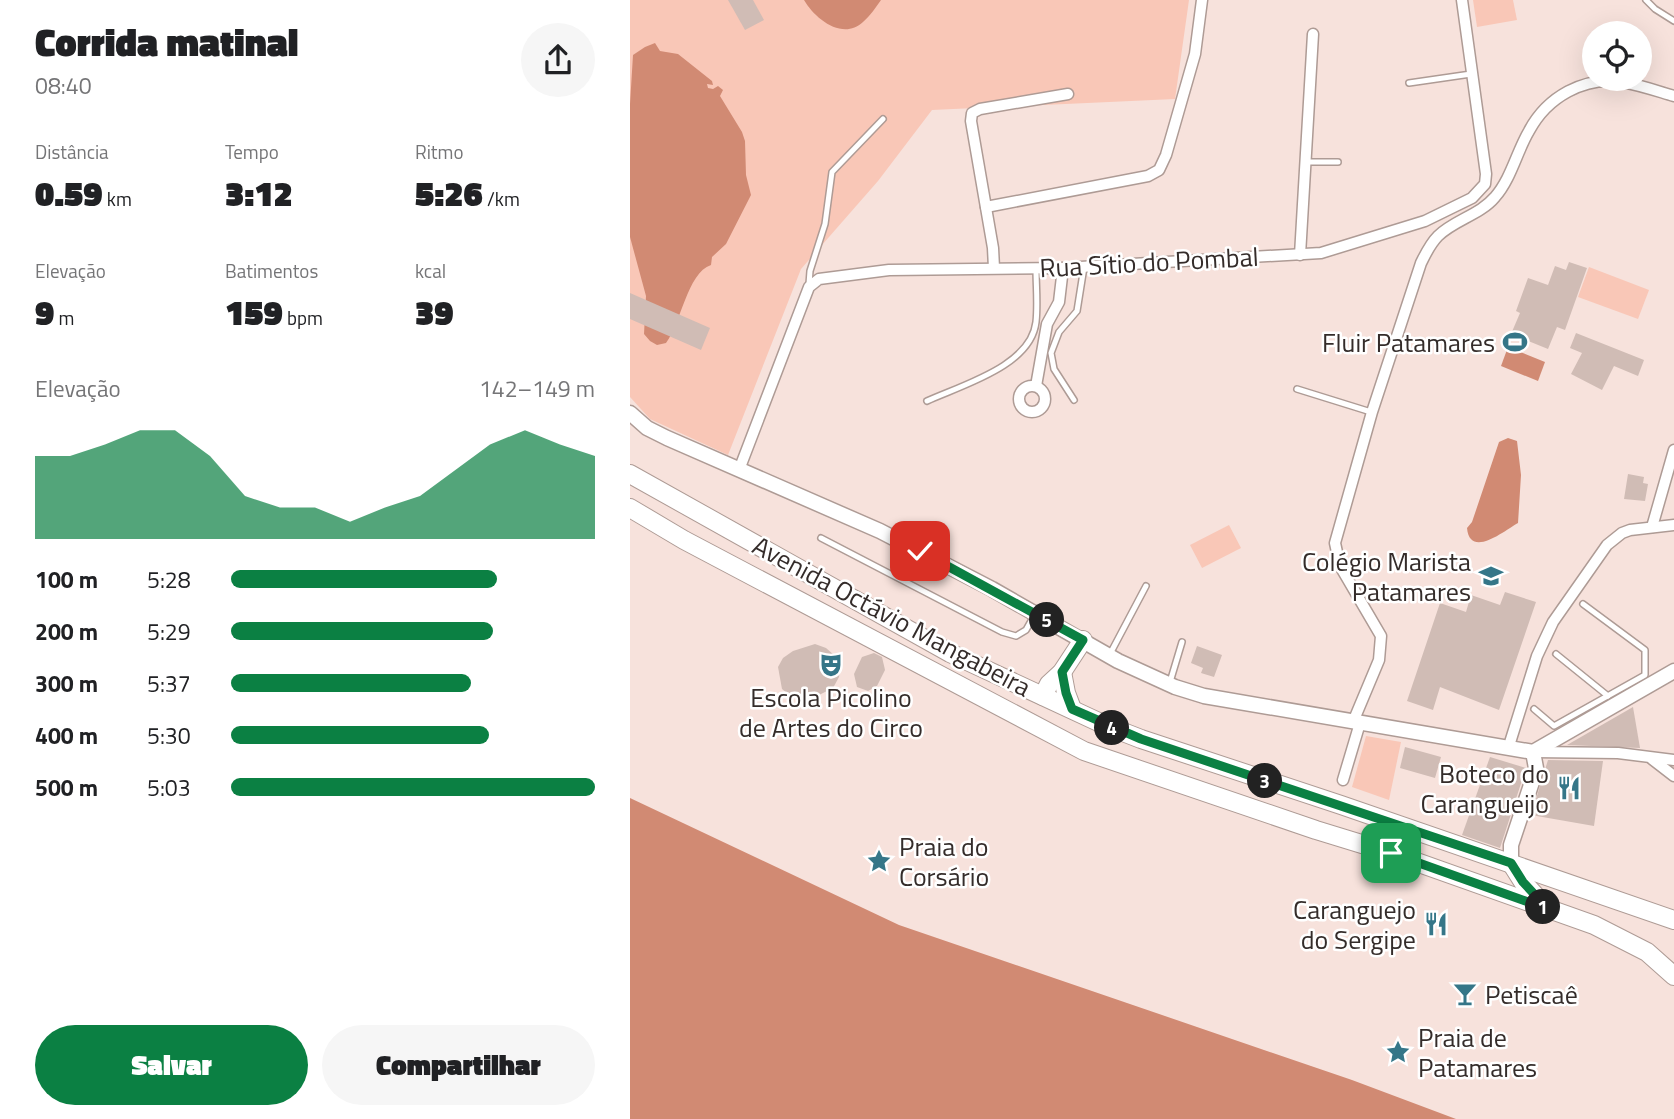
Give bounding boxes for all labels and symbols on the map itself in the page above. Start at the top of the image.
street label: Rua Sítio do Pombal [1039,237,1259,287]
place label: Fluir Patamares [1322,323,1495,362]
sports icon: Fluir Patamares [1501,328,1529,356]
pin [890,521,950,581]
street label: Avenida Octávio Mangabeira [746,526,1038,706]
place label: Colégio Marista Patamares [1302,542,1471,611]
school or university icon: Colégio Marista Patamares [1477,562,1505,590]
pin: 5 [1030,602,1064,638]
theatre icon: Escola Picolino de Artes do Circo [817,651,845,679]
place label: Escola Picolino de Artes do Circo [739,678,923,747]
pin: 4 [1094,710,1130,746]
place label: Boteco do Carangueijo [1420,754,1549,823]
pin: 3 [1248,764,1282,798]
restaurant icon: Boteco do Carangueijo [1555,774,1583,802]
pin [1361,823,1421,883]
place label: Praia do Corsário [899,827,989,896]
place icon: Praia do Corsário [865,847,893,875]
place label: Caranguejo do Sergipe [1293,890,1416,959]
pin: 1 [1525,890,1560,925]
restaurant icon: Caranguejo do Sergipe [1422,910,1450,938]
place label: Petiscaê [1485,975,1578,1014]
bar icon: Petiscaê [1451,980,1479,1008]
place label: Praia de Patamares [1418,1018,1537,1087]
place icon: Praia de Patamares [1384,1038,1412,1066]

